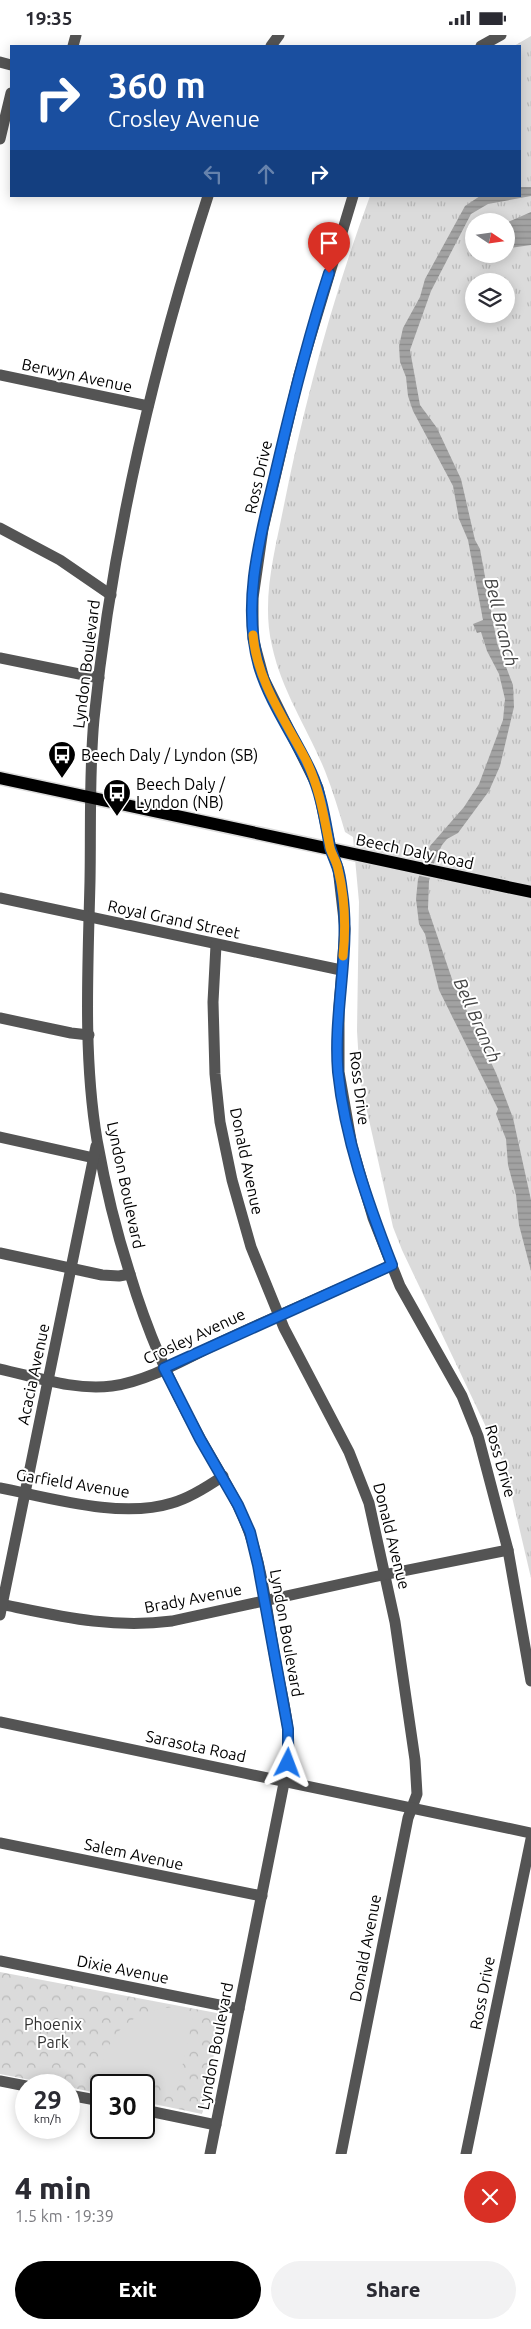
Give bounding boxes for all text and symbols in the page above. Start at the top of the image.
text: 19:35 [25,7,73,29]
icon: right [25,65,90,130]
text: 360 m [108,65,206,105]
text: Crosley Avenue [108,106,260,131]
icon: left [199,160,227,188]
icon: ahead [252,160,280,188]
icon: right [305,160,333,188]
north arrow [465,213,515,263]
map controls [465,213,515,323]
pin [308,222,350,273]
icon: arrive [315,229,343,257]
button: layers [465,273,515,323]
street label: Berwyn Avenue [20,355,134,395]
street label: Ross Drive [241,439,275,515]
water label: Bell Branch [481,576,523,668]
street label: Lyndon Boulevard [69,599,103,729]
bus stop icon: Beech Daly / Lyndon (SB) [47,740,77,779]
place label: Beech Daly / Lyndon (SB) [81,746,258,765]
place label: Beech Daly / Lyndon (NB) [136,775,226,812]
bus stop icon: Beech Daly / Lyndon (NB) [102,778,132,817]
street label: Beech Daly Road [354,830,476,872]
street label: Royal Grand Street [106,896,242,942]
water label: Bell Branch [450,975,506,1065]
street label: Ross Drive [347,1050,373,1126]
street label: Donald Avenue [227,1106,267,1216]
street label: Lyndon Boulevard [104,1120,148,1250]
street label: Crosley Avenue [140,1305,248,1367]
street label: Acacia Avenue [13,1322,53,1426]
street label: Ross Drive [482,1423,520,1499]
street label: Garfield Avenue [15,1465,131,1501]
street label: Donald Avenue [370,1481,414,1591]
street label: Lyndon Boulevard [267,1568,307,1698]
street label: Brady Avenue [143,1580,243,1616]
street label: Sarasota Road [144,1727,248,1765]
position arrow [261,1736,313,1788]
street label: Salem Avenue [83,1835,185,1873]
street label: Donald Avenue [346,1893,384,2003]
street label: Dixie Avenue [75,1951,171,1987]
street label: Ross Drive [466,1955,498,2031]
street label: Lyndon Boulevard [194,1981,236,2111]
park label: Phoenix Park [24,2015,82,2051]
speed limit sign: 30 [90,2074,155,2139]
text: 29 [33,2086,62,2114]
text: km/h [34,2112,61,2125]
text: 4 min [15,2171,91,2205]
button: close [464,2171,516,2223]
text: 1.5 km · 19:39 [15,2207,114,2225]
button: Exit [15,2261,261,2319]
button: Share [271,2261,516,2319]

